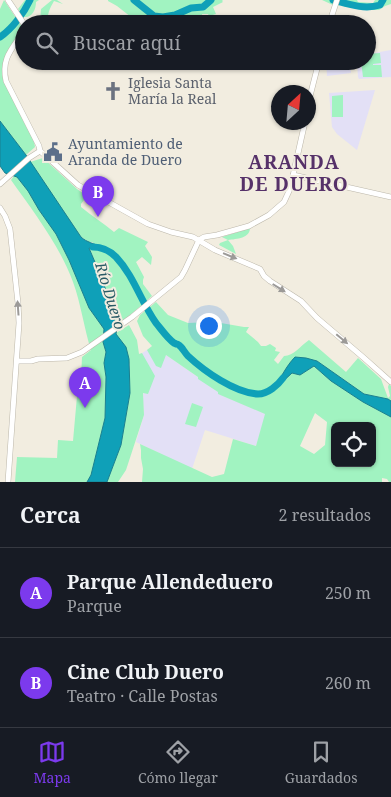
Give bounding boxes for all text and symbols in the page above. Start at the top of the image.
search box [15,15,376,70]
icon: search [33,29,61,57]
text: Buscar aquí [73,30,181,56]
place label: Iglesia Santa María la Real [128,73,217,108]
church icon: Iglesia Santa María la Real [102,80,124,102]
north arrow [271,85,316,130]
place label: Ayuntamiento de Aranda de Duero [68,134,183,169]
public building icon: Ayuntamiento de Aranda de Duero [42,141,64,163]
district label: ARANDA DE DUERO [239,149,349,197]
pin: B [82,176,114,217]
one-way arrow [223,252,238,260]
water label: Río Duero [91,259,131,332]
one-way arrow [273,283,286,292]
one-way arrow [13,299,21,315]
your location [196,313,222,339]
one-way arrow [335,333,348,344]
pin: A [69,367,101,408]
map controls [331,422,376,467]
button: locate [331,422,376,467]
text: Cerca [20,501,81,529]
text: 2 resultados [279,504,371,526]
text: Parque Allendeduero [67,569,273,595]
text: A [30,582,42,604]
text: 250 m [325,582,371,604]
text: Parque [67,595,122,617]
text: Cine Club Duero [67,659,224,685]
text: B [31,672,41,694]
text: 260 m [325,672,371,694]
text: Teatro · Calle Postas [67,685,218,707]
tab: Mapa [33,738,71,787]
tab: Cómo llegar [138,738,218,787]
tab: Guardados [285,738,358,787]

